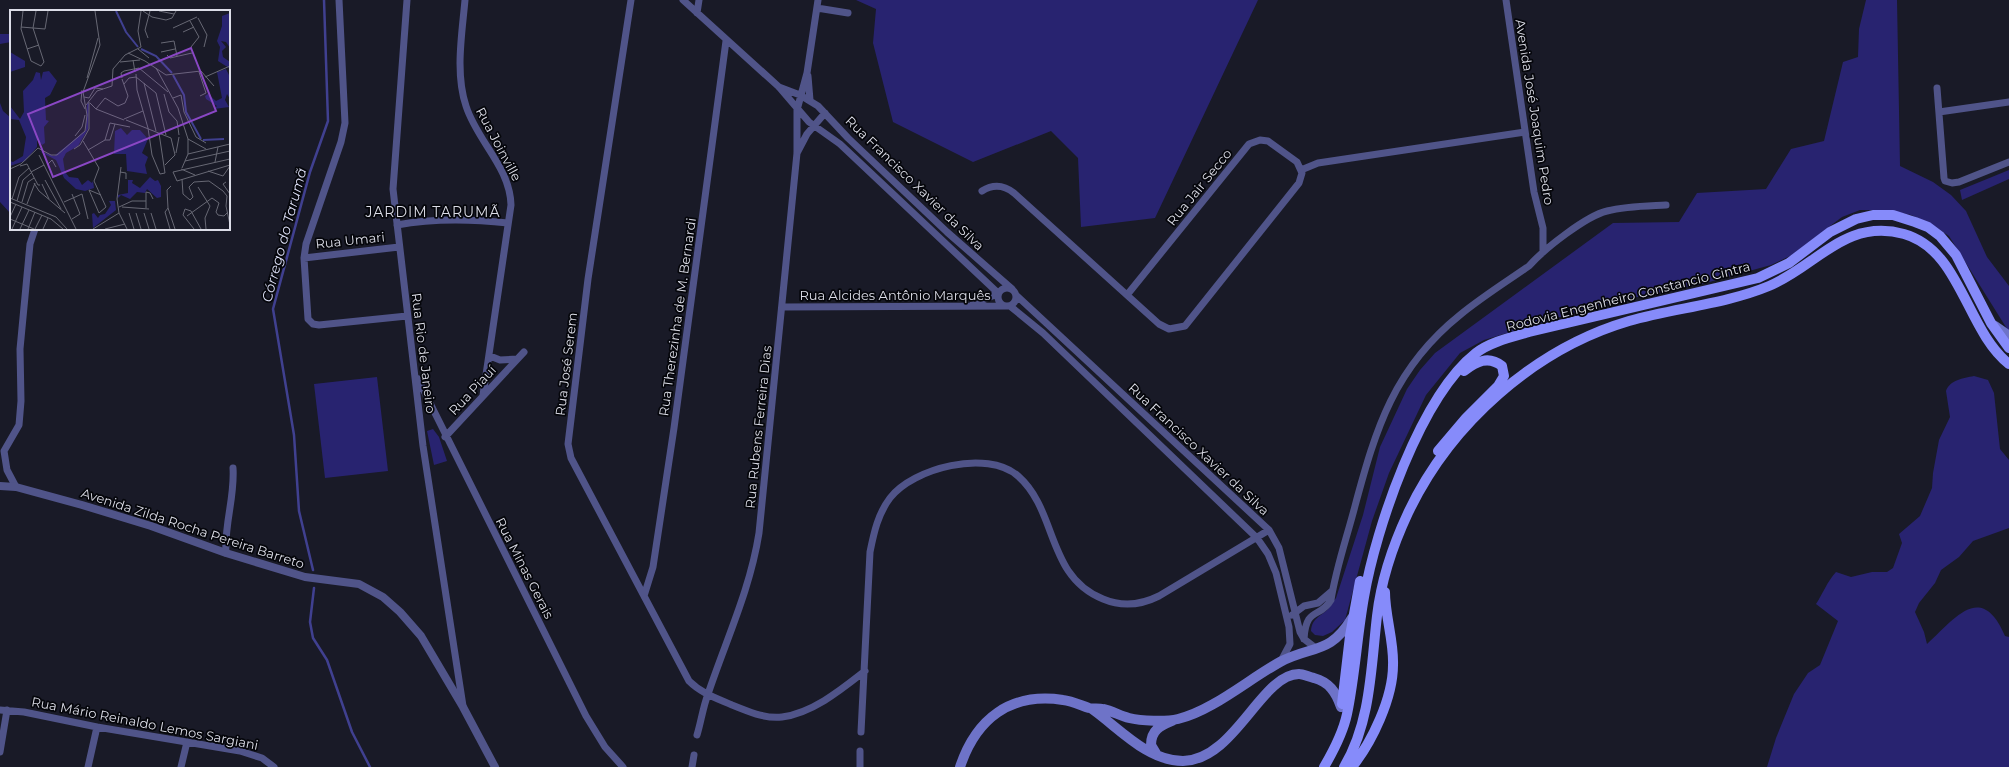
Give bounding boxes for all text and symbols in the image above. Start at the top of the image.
inset map [10,10,230,230]
street label: Avenida José Joaquim Pedro [1512,18,1558,206]
street label: Rua Joinville [473,104,525,184]
street label: Rua Francisco Xavier da Silva [842,112,988,254]
street label: Rua Jair Secco [1163,145,1235,229]
water label: Córrego do Tarumã [257,166,311,304]
district label: JARDIM TARUMÃ [365,203,501,221]
street label: Rua Therezinha de M. Bernardi [655,217,699,417]
street label: Rua Umari [315,228,385,252]
street label: Rodovia Engenheiro Constancio Cintra [1504,258,1752,334]
street label: Rua Alcides Antônio Marquês [799,287,991,303]
street label: Rua Rio de Janeiro [409,292,439,414]
street label: Rua José Serem [552,311,580,417]
street label: Rua Rubens Ferreira Dias [741,345,775,509]
street label: Rua Piauí [445,362,499,418]
street label: Rua Francisco Xavier da Silva [1125,380,1273,518]
street label: Avenida Zilda Rocha Pereira Barreto [79,484,307,572]
street label: Rua Minas Gerais [493,515,557,621]
street label: Rua Mário Reinaldo Lemos Sargiani [30,693,260,753]

